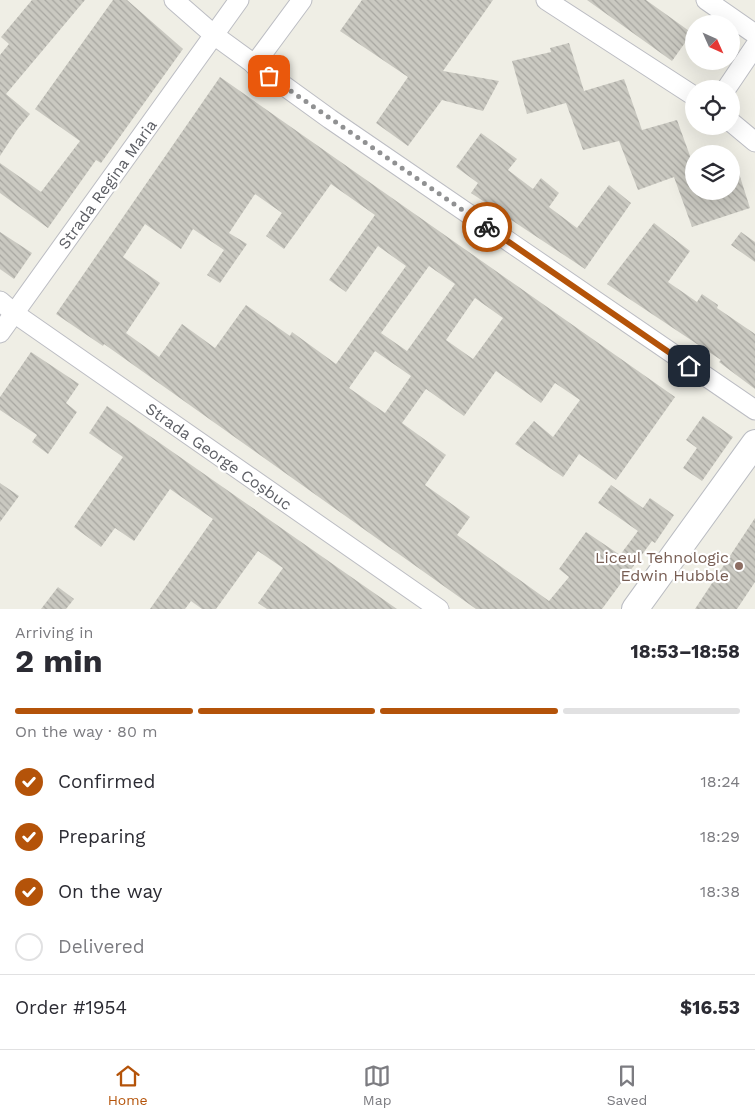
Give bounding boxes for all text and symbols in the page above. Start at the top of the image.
north arrow [685,15,740,70]
map controls [685,15,740,200]
pin [248,55,290,97]
icon: bag [255,62,283,90]
button: locate [685,80,740,135]
street label: Strada Regina Maria [54,116,161,253]
button: layers [685,145,740,200]
courier [462,202,512,252]
icon: bike [473,213,501,241]
pin [668,345,710,387]
icon: home [675,352,703,380]
street label: Strada George Coșbuc [142,399,296,514]
place label: Liceul Tehnologic Edwin Hubble [595,548,729,585]
marker: Liceul Tehnologic Edwin Hubble [733,560,745,572]
text: Arriving in [15,623,93,642]
text: 18:53–18:58 [631,640,740,663]
text: 2 min [15,642,103,680]
text: On the way · 80 m [15,722,158,741]
icon: check [15,768,43,796]
text: Confirmed [58,770,155,793]
text: 18:24 [701,772,740,791]
icon: check [15,823,43,851]
text: Preparing [58,825,145,848]
text: 18:29 [700,827,740,846]
icon: check [15,878,43,906]
text: On the way [58,880,162,903]
text: 18:38 [700,882,740,901]
text: Delivered [58,935,145,958]
text: Order #1954 [15,996,127,1019]
text: $16.53 [680,996,740,1019]
tab: Home [108,1062,148,1108]
tab: Map [363,1062,391,1108]
tab: Saved [607,1062,647,1108]

